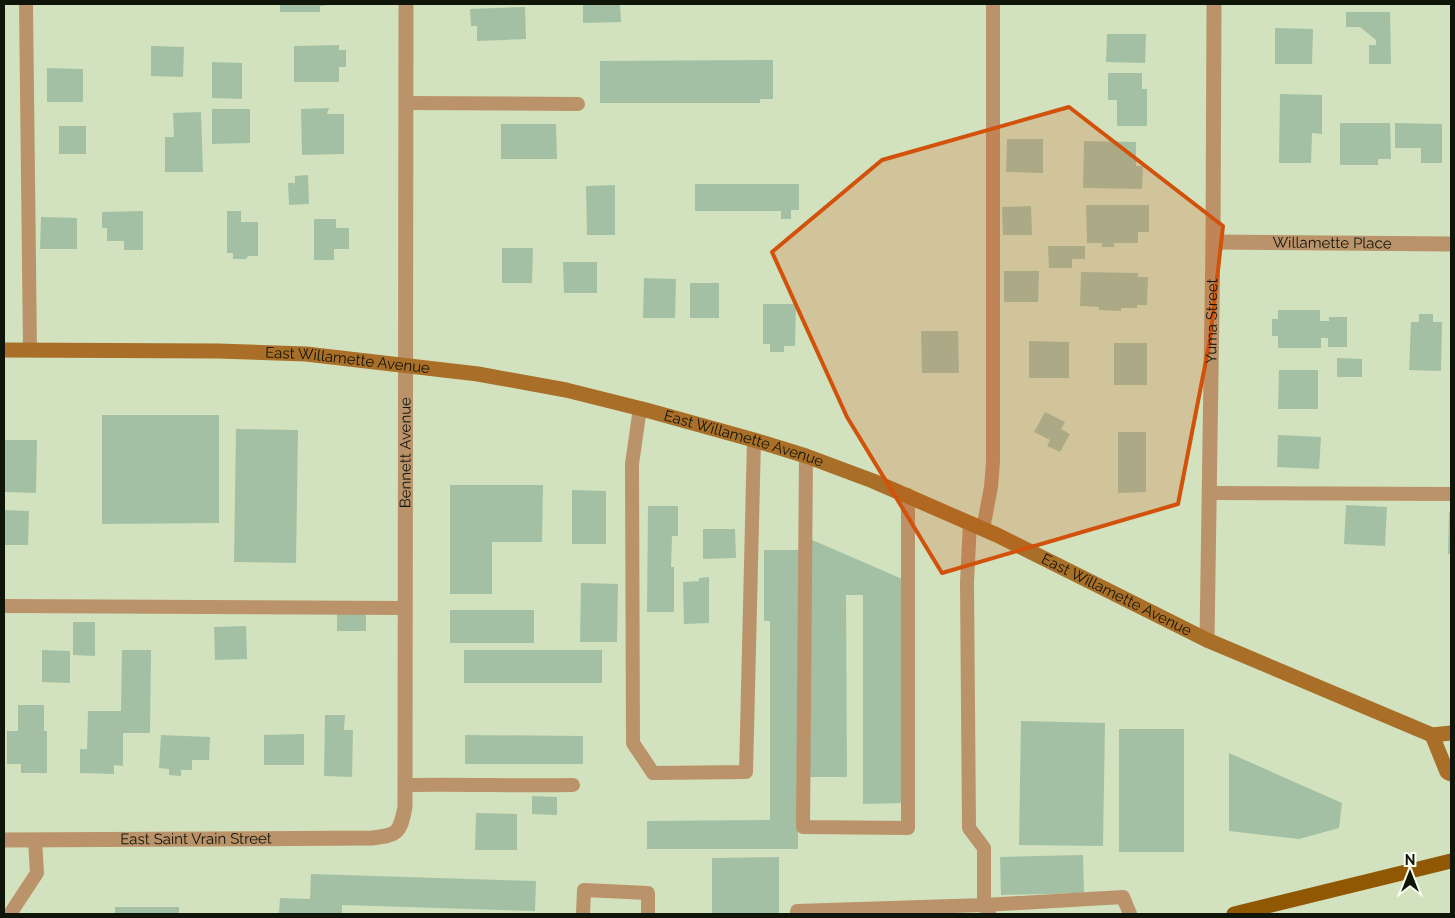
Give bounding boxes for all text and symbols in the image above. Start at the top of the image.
street label: Willamette Place [1272,233,1392,253]
street label: Yuma Street [1202,278,1221,364]
street label: East Willamette Avenue [265,344,431,377]
street label: Bennett Avenue [396,397,415,508]
street label: East Willamette Avenue [662,406,826,471]
street label: East Willamette Avenue [1038,550,1195,640]
street label: East Saint Vrain Street [120,830,272,848]
north arrow [1385,848,1435,898]
text: N [1405,852,1415,868]

